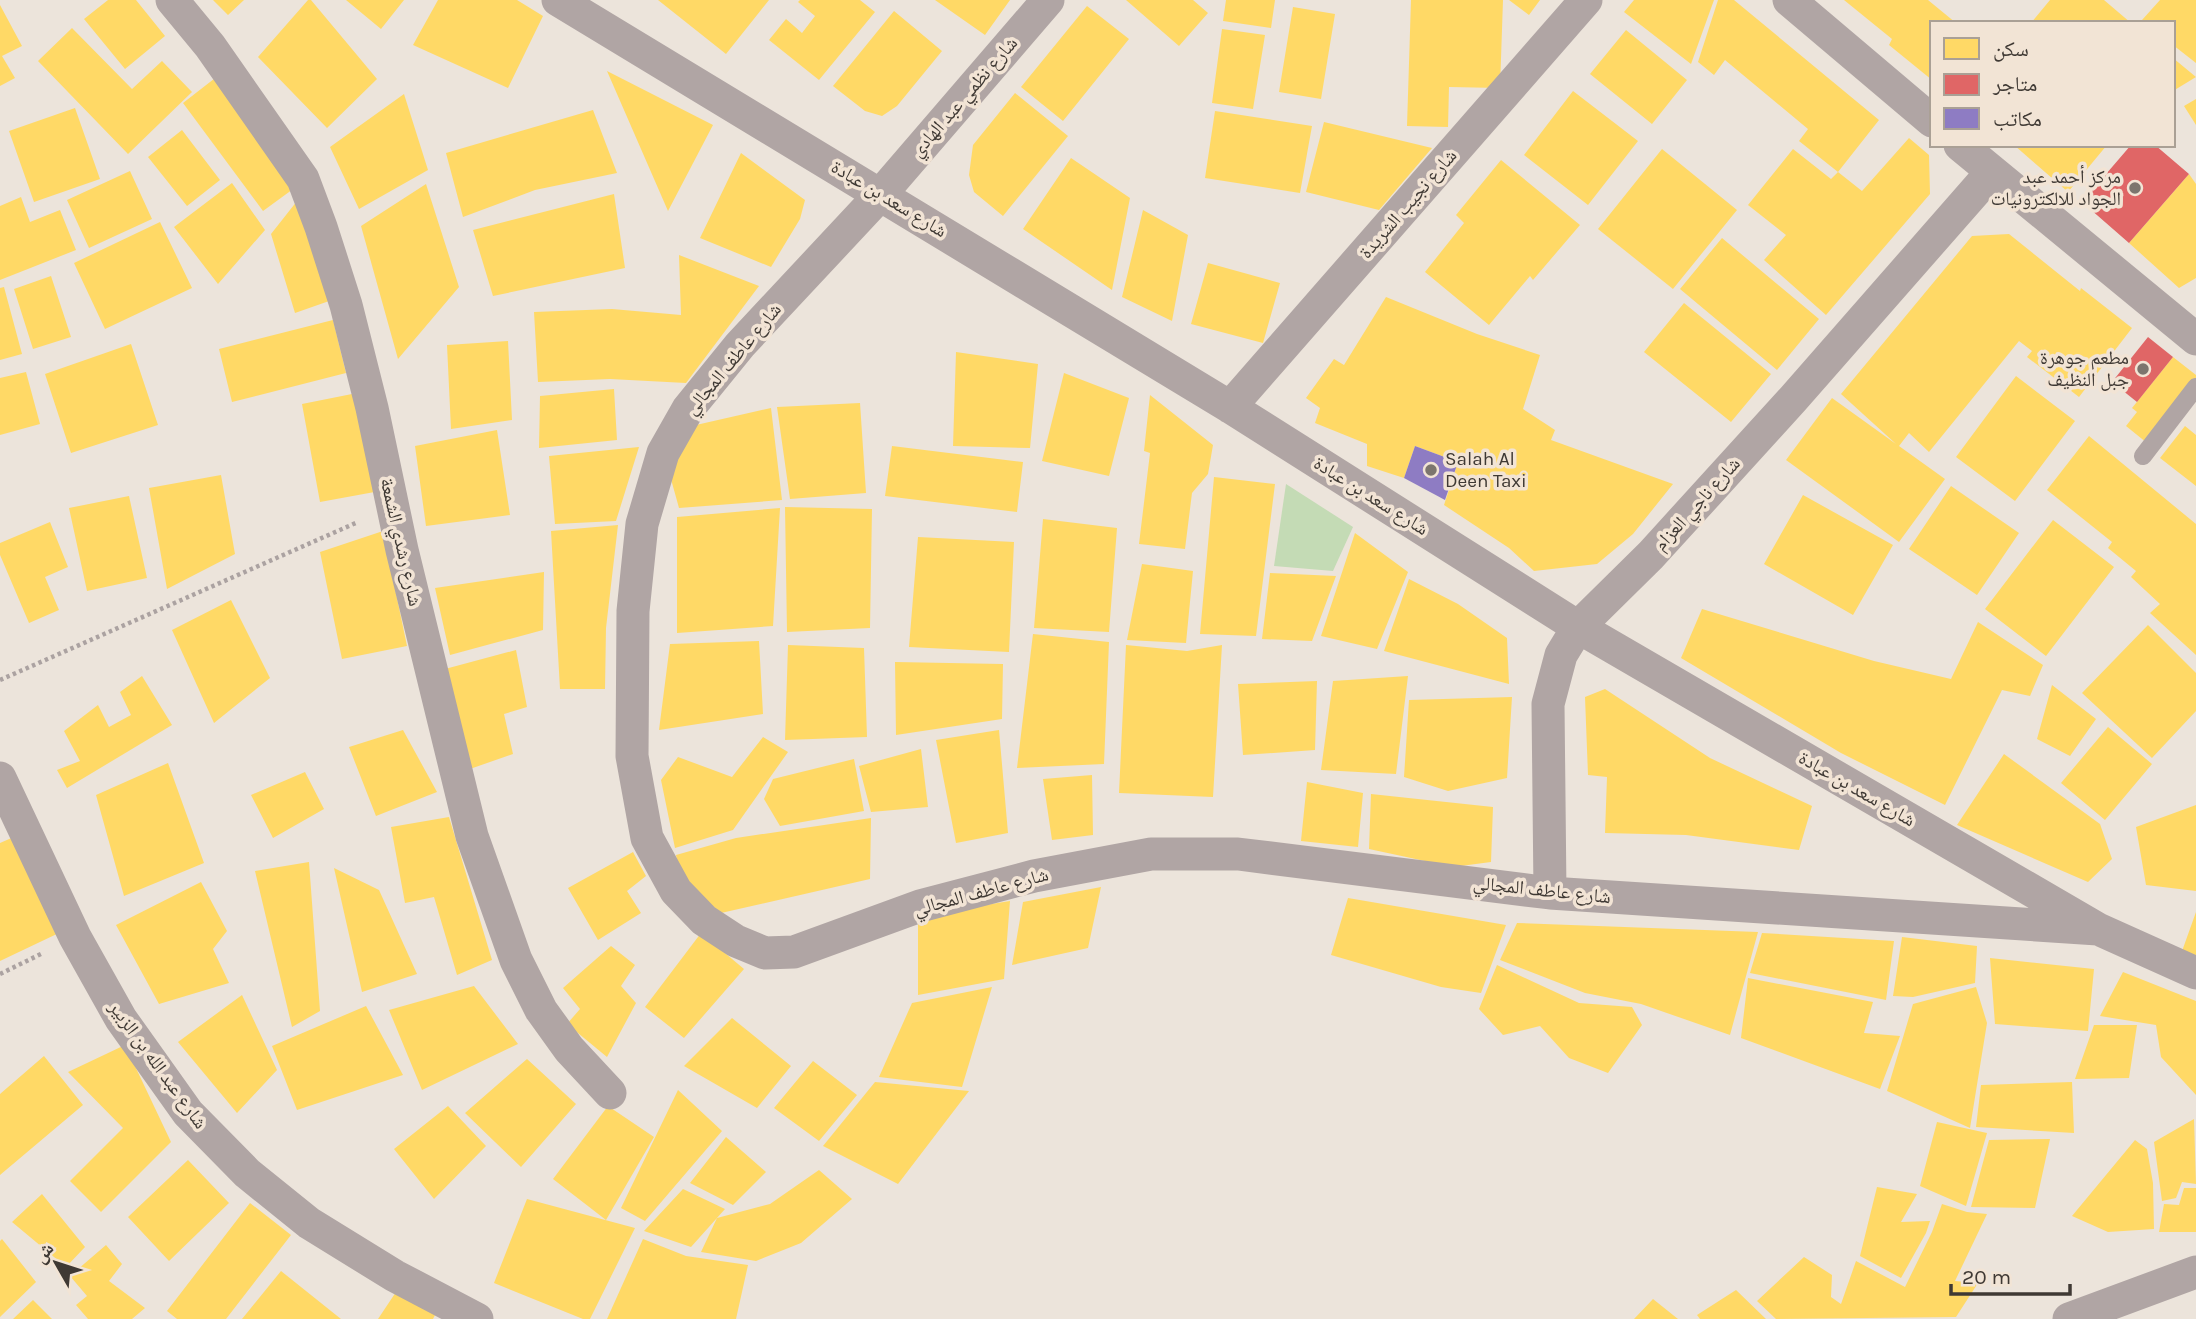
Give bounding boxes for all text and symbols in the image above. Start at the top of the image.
legend [1930,21,2175,147]
street label: شارع نظمي عبد الهادي [906,32,1025,164]
text: سكن [1993,37,2029,62]
text: متاجر [1992,72,2037,96]
text: مكاتب [1993,107,2042,131]
street label: شارع نجيب الشريدة [1355,145,1461,263]
street label: شارع سعد بن عبادة [827,156,951,242]
place label: مركز أحمد عبد الجواد للالكترونيات [1991,165,2121,210]
marker: مركز أحمد عبد الجواد للالكترونيات [2127,180,2143,196]
street label: شارع عاطف المجالي [680,299,789,422]
place label: مطعم جوهرة جبل النظيف [2040,347,2129,391]
marker: مطعم جوهرة جبل النظيف [2135,361,2151,377]
place label: Salah Al Deen Taxi [1445,448,1527,492]
street label: شارع سعد بن عبادة [1310,452,1432,540]
street label: شارع ناجي العزام [1649,453,1748,558]
marker: Salah Al Deen Taxi [1423,462,1439,478]
street label: شارع رشدي الشمعة [372,476,426,609]
street label: شارع سعد بن عبادة [1795,747,1919,831]
street label: شارع عاطف المجالي [911,863,1052,924]
street label: شارع عاطف المجالي [1472,872,1612,912]
street label: شارع عبد الله بن الزبير [104,996,212,1133]
north arrow [21,1228,91,1298]
text: ش [29,1238,58,1268]
scale bar [1951,1252,2070,1296]
text: 20 m [1962,1265,2011,1289]

